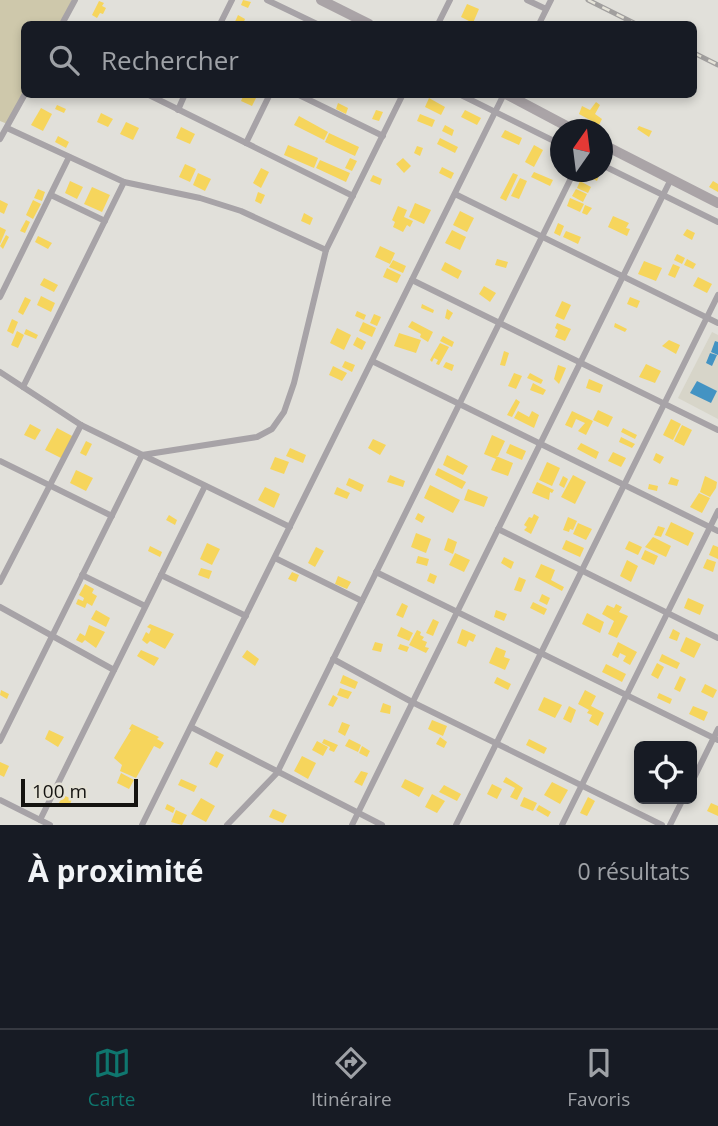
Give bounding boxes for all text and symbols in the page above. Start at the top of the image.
search box [21,21,697,98]
icon: search [45,41,83,79]
text: Rechercher [101,42,239,78]
north arrow [550,119,613,182]
map controls [634,741,697,804]
button: locate [634,741,697,804]
scale bar [21,776,138,808]
text: 100 m [32,778,87,804]
text: À proximité [28,850,204,891]
text: 0 résultats [578,855,690,887]
tab: Carte [88,1044,136,1112]
tab: Itinéraire [311,1044,392,1112]
tab: Favoris [567,1044,630,1112]

